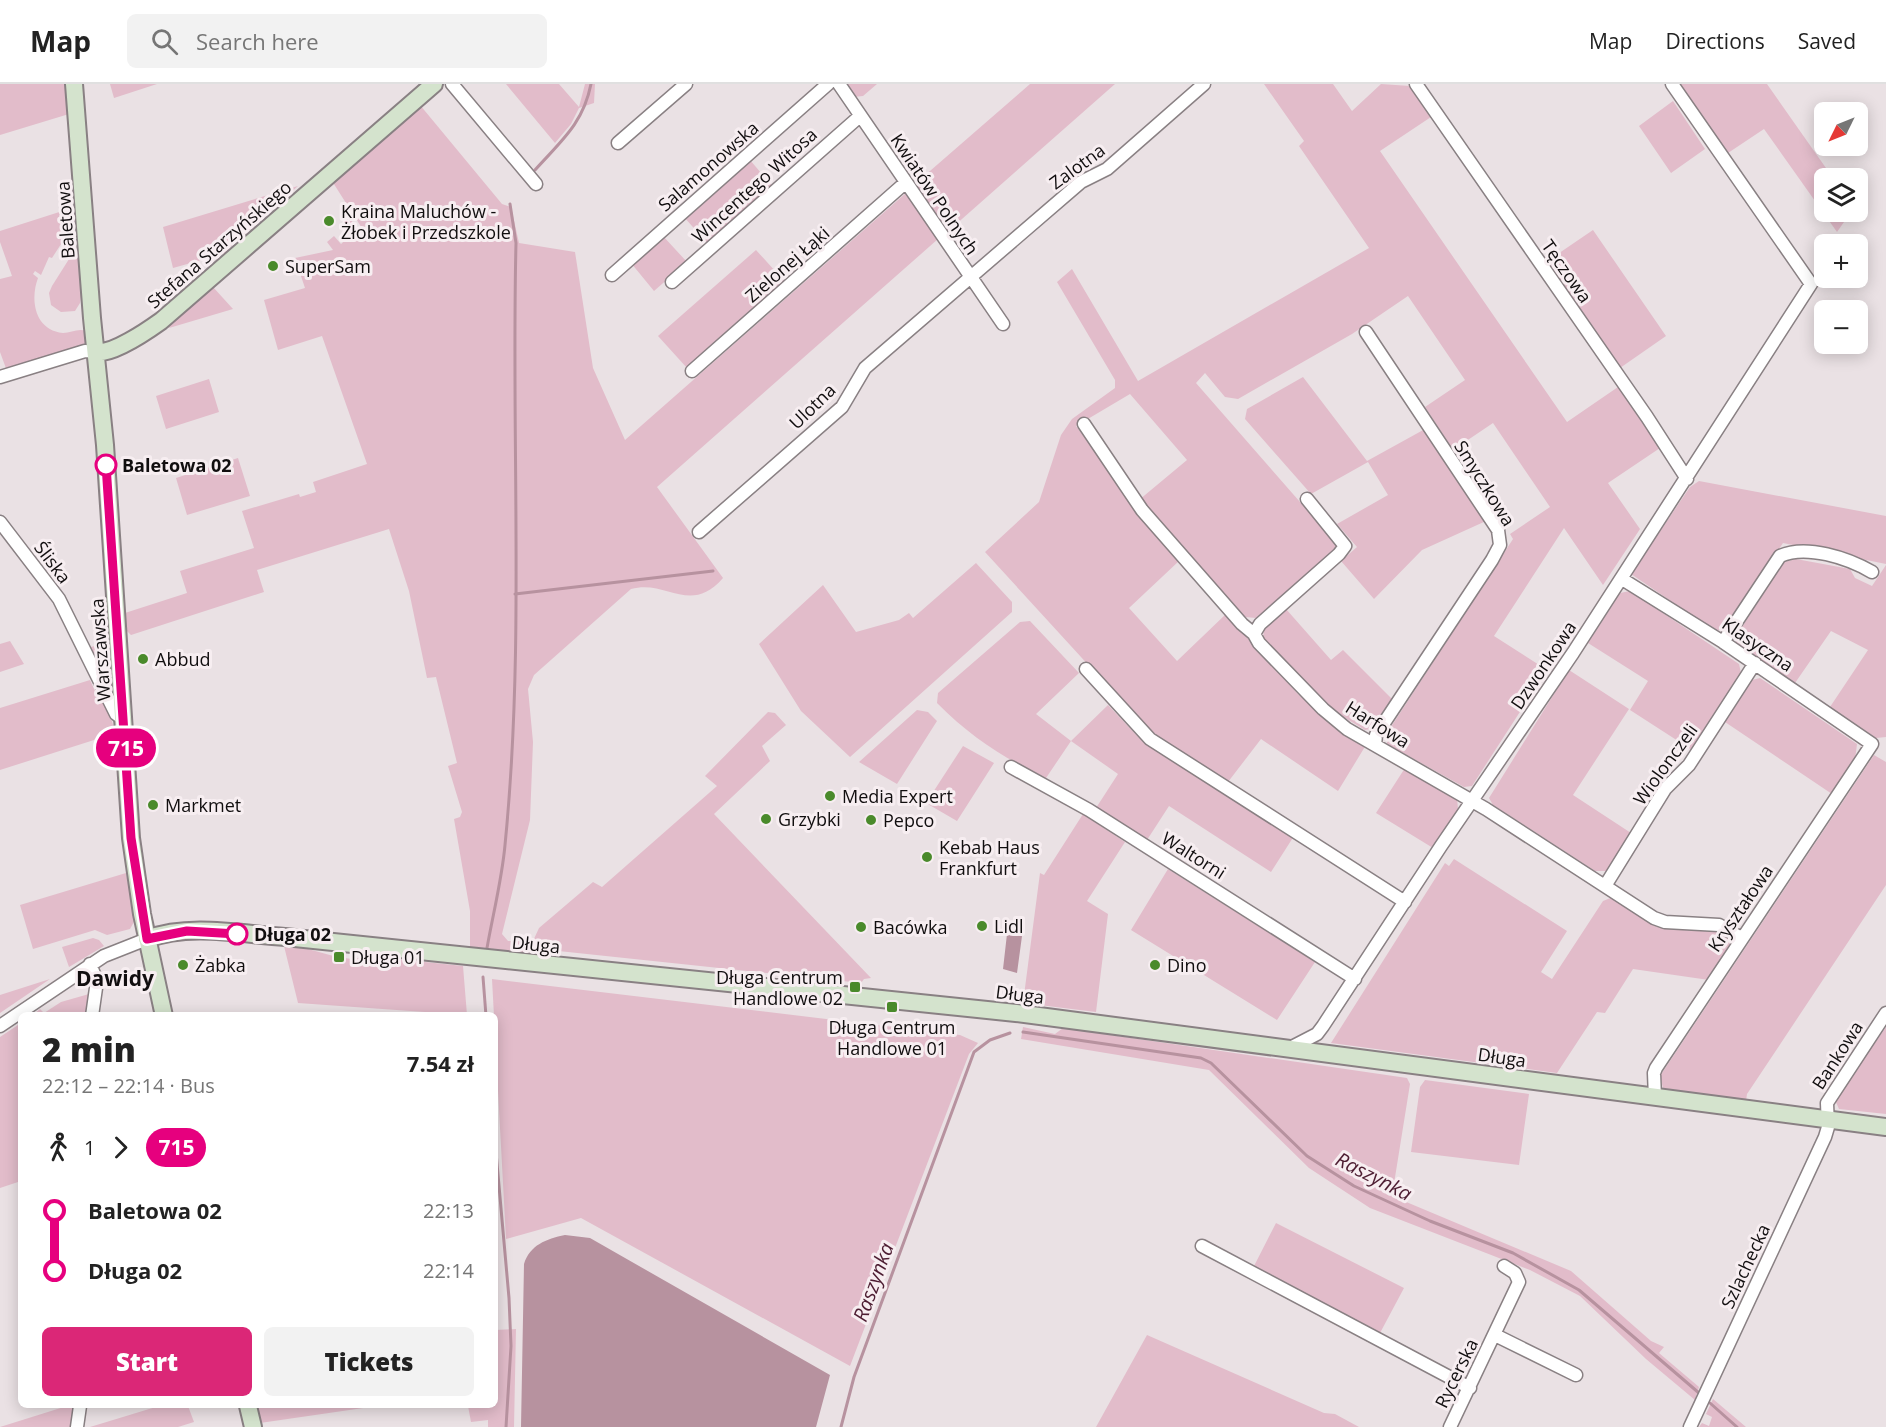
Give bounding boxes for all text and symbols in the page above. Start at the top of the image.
search box [127,14,547,68]
text: Map [30,22,91,60]
icon: search [148,25,181,58]
text: Search here [196,26,319,56]
text: Map [1589,27,1632,55]
text: Directions [1665,27,1765,55]
text: Saved [1798,27,1856,55]
north arrow [1814,102,1868,156]
map controls [1814,102,1868,354]
street label: Salamonowska [653,116,763,216]
street label: Wincentego Witosa [686,122,822,248]
street label: Kwiatów Polnych [886,129,984,259]
street label: Zalotna [1044,138,1110,194]
button: layers [1814,168,1868,222]
street label: Stefana Starzyńskiego [142,175,296,313]
street label: Baletowa [50,181,80,259]
place label: Kraina Maluchów - Żłobek i Przedszkole [341,199,511,244]
marker: Kraina Maluchów - Żłobek i Przedszkole [322,214,336,228]
street label: Zielonej Łąki [740,221,834,307]
button: + [1814,234,1868,288]
street label: Tęczowa [1537,235,1597,307]
place label: SuperSam [285,254,371,278]
marker: SuperSam [266,259,280,273]
button: − [1814,300,1868,354]
street label: Ulotna [784,378,840,434]
street label: Smyczkowa [1449,436,1521,530]
place label: Baletowa 02 [122,453,232,477]
marker: Baletowa 02 [95,454,117,476]
street label: Śliska [29,536,77,588]
street label: Warszawska [84,598,116,702]
street label: Klasyczna [1718,611,1798,677]
street label: Dzwonkowa [1505,616,1581,714]
place label: Abbud [155,647,210,671]
marker: Abbud [136,652,150,666]
street label: Harfowa [1341,695,1415,753]
street label: Wiolonczeli [1627,719,1703,809]
line badge: 715 [92,728,160,768]
text: 715 [108,734,144,762]
place label: Media Expert [842,784,953,808]
marker: Media Expert [823,789,837,803]
place label: Markmet [165,793,241,817]
marker: Markmet [146,798,160,812]
place label: Grzybki [778,807,841,831]
place label: Pepco [883,808,934,832]
marker: Grzybki [759,812,773,826]
marker: Pepco [864,813,878,827]
street label: Waltorni [1157,826,1231,884]
place label: Kebab Haus Frankfurt [939,835,1040,880]
marker: Kebab Haus Frankfurt [920,850,934,864]
street label: Kryształowa [1702,860,1778,956]
place label: Lidl [994,914,1024,938]
place label: Bacówka [873,915,948,939]
marker: Lidl [975,919,989,933]
marker: Bacówka [854,920,868,934]
place label: Długa 02 [254,922,331,946]
marker: Długa 02 [226,923,248,945]
street label: Długa [511,930,561,958]
place label: Długa 01 [351,945,425,969]
marker: Długa 01 [332,950,346,964]
place label: Żabka [195,953,246,977]
place label: Dino [1167,953,1206,977]
marker: Żabka [176,958,190,972]
marker: Dino [1148,958,1162,972]
district label: Dawidy [76,964,154,992]
place label: Długa Centrum Handlowe 02 [716,965,843,1010]
street label: Długa [995,979,1045,1009]
marker: Długa Centrum Handlowe 02 [848,980,862,994]
marker: Długa Centrum Handlowe 01 [885,1000,899,1014]
place label: Długa Centrum Handlowe 01 [828,1015,956,1060]
street label: Bankowa [1806,1016,1868,1094]
text: 2 min [42,1027,136,1072]
street label: Długa [1476,1042,1528,1072]
text: 7.54 zł [407,1048,474,1078]
text: 22:12 – 22:14 · Bus [42,1072,215,1099]
icon: walk [42,1131,75,1164]
icon: forward [104,1131,137,1164]
text: 715 [158,1133,194,1161]
text: 1 [84,1134,95,1161]
water label: Raszynka [1331,1145,1417,1207]
text: Baletowa 02 [88,1195,222,1225]
text: 22:13 [423,1197,474,1224]
street label: Szlachecka [1715,1220,1775,1312]
water label: Raszynka [846,1239,900,1325]
text: Długa 02 [88,1255,182,1285]
text: 22:14 [423,1257,474,1284]
button: Start [42,1327,252,1396]
button: Tickets [264,1327,474,1396]
street label: Rycerska [1429,1334,1483,1412]

